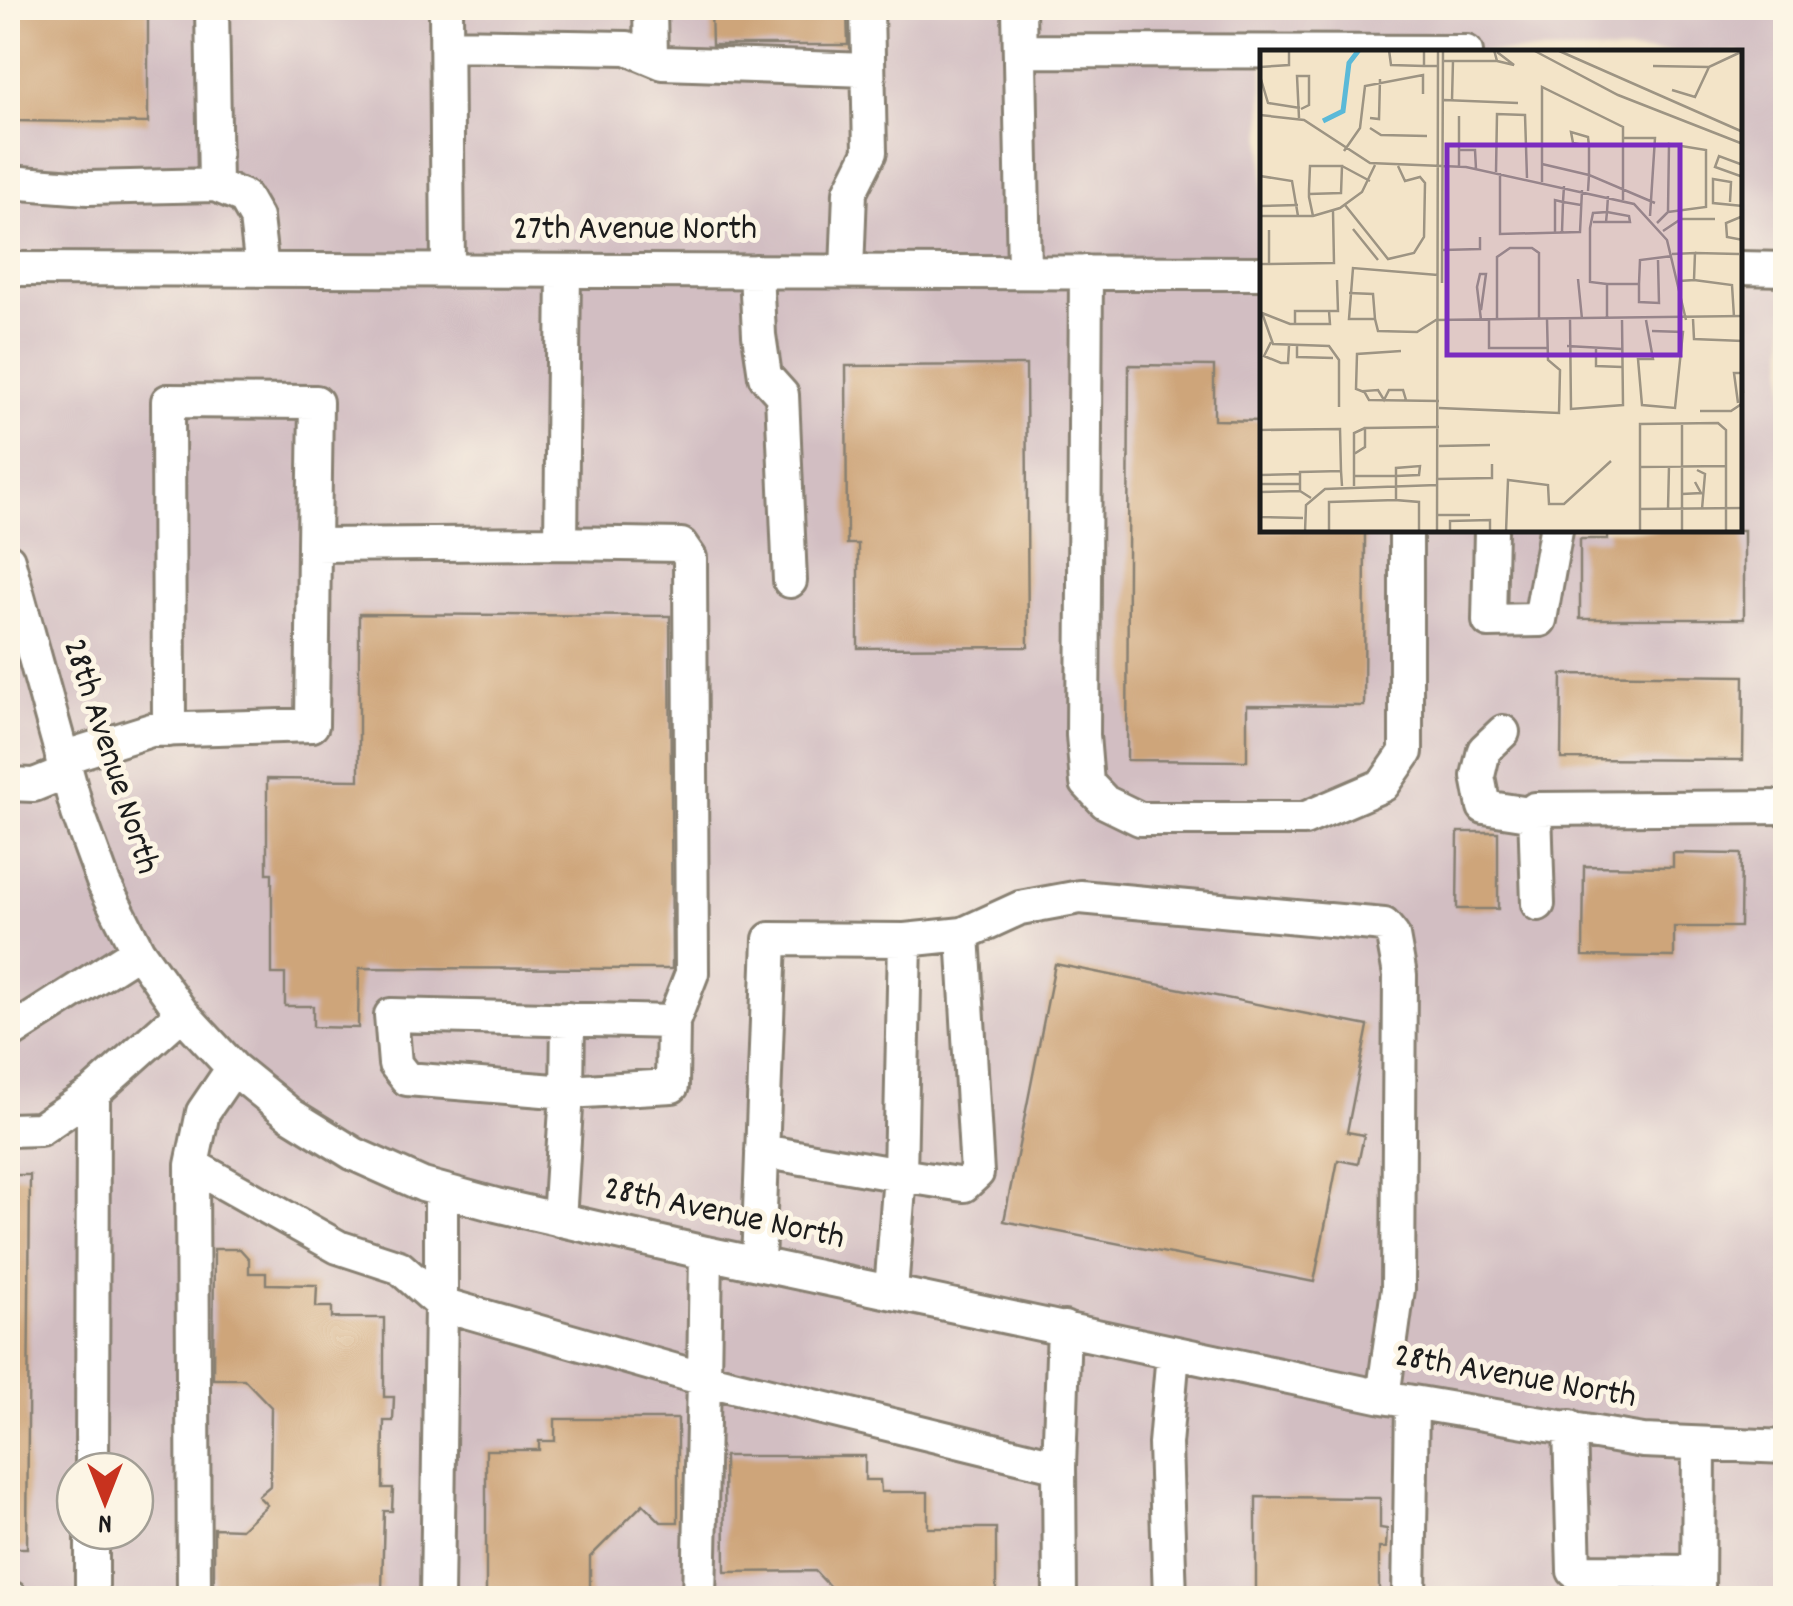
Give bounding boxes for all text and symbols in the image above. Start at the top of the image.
inset map [1260,50,1743,532]
street label: 27th Avenue North [513,206,757,256]
street label: 28th Avenue North [47,633,171,881]
street label: 28th Avenue North [599,1165,849,1265]
street label: 28th Avenue North [1390,1332,1640,1424]
north arrow [55,1451,155,1551]
text: N [98,1501,112,1541]

